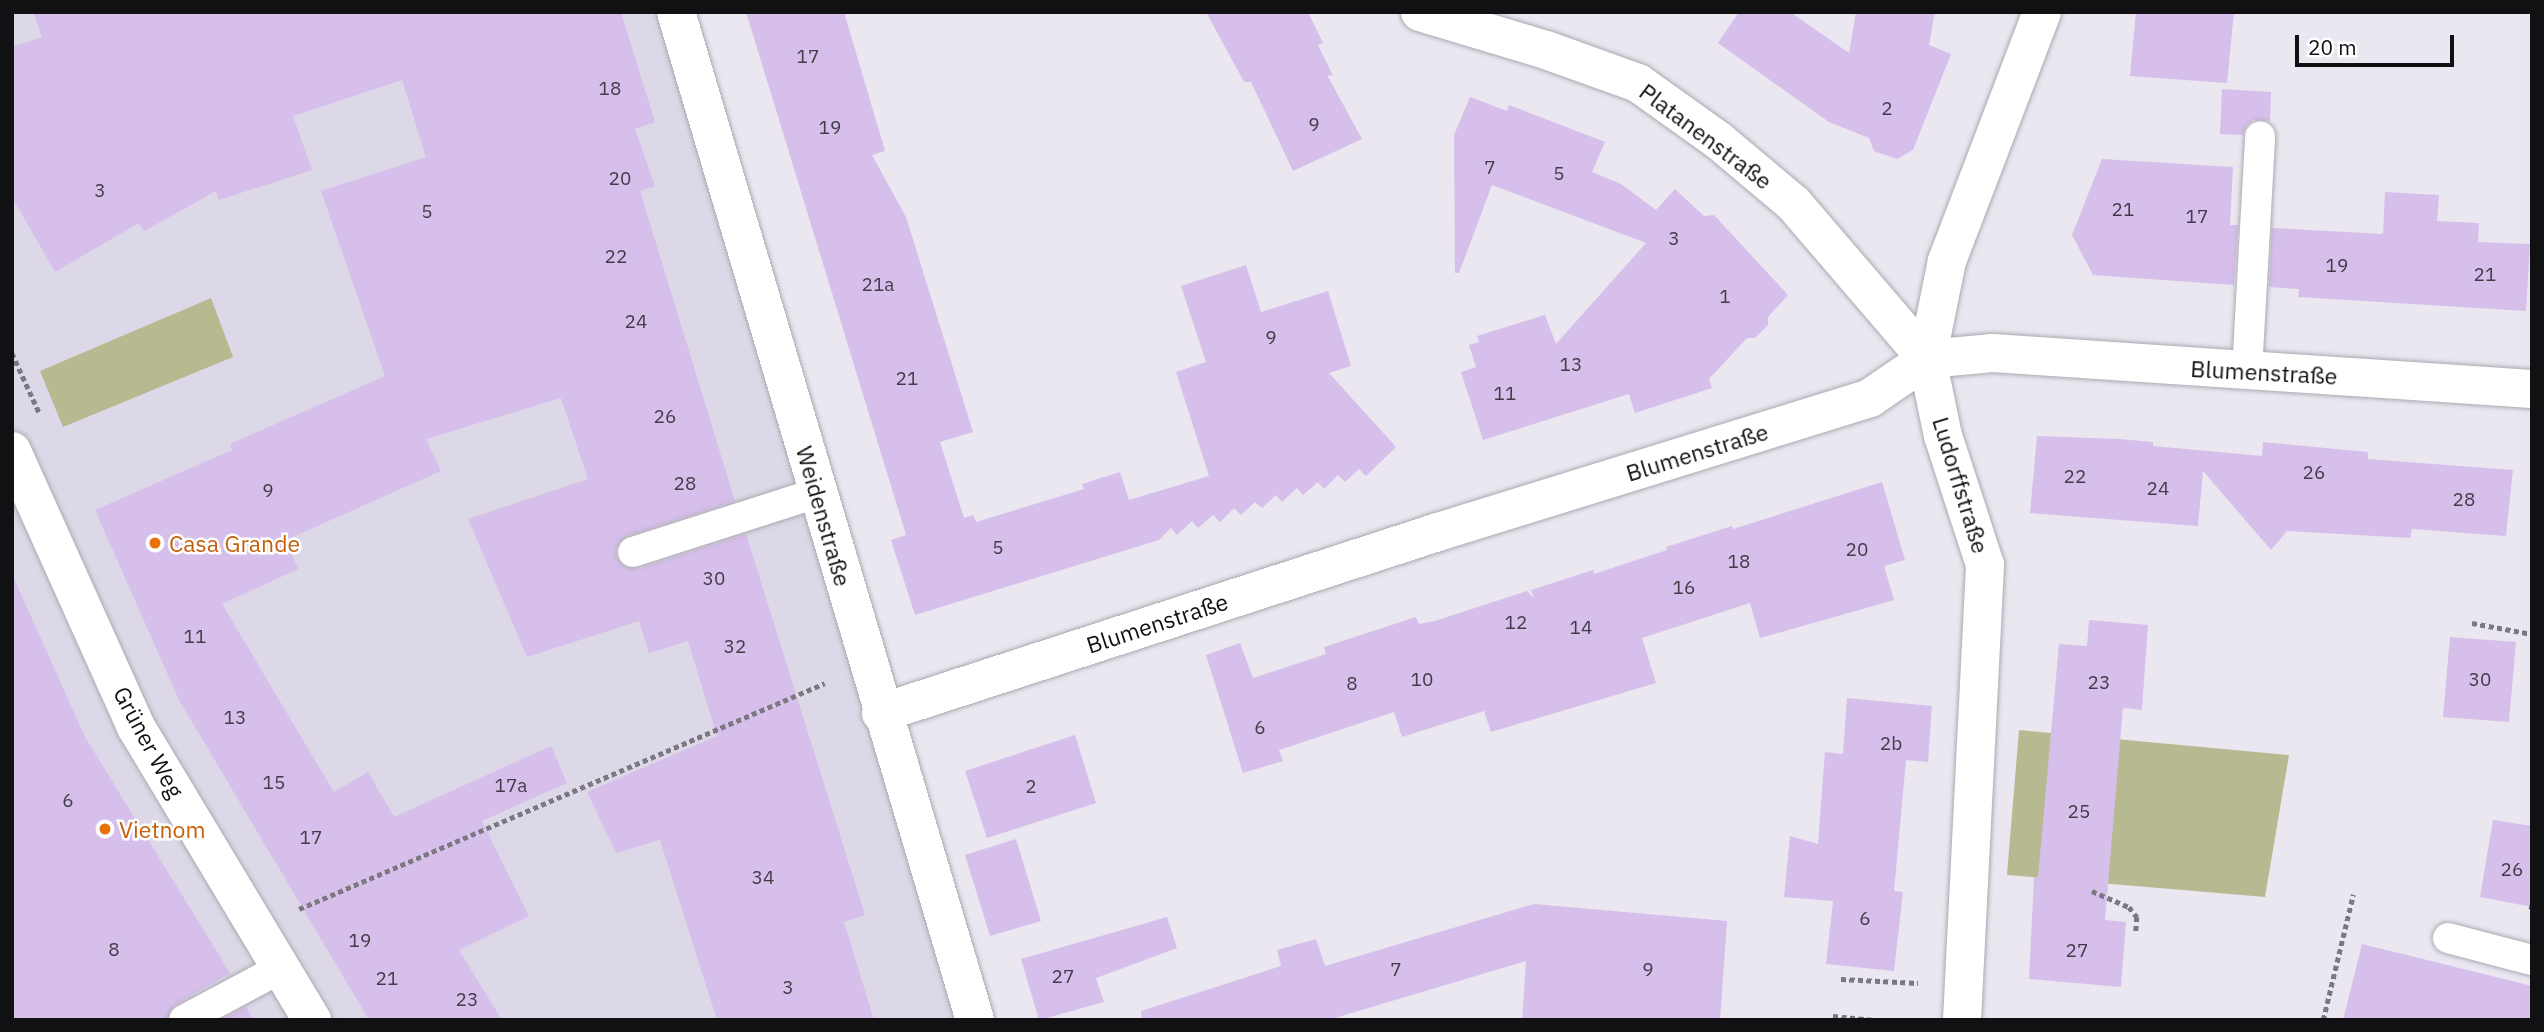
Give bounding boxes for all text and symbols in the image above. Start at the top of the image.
scale bar [2299,21,2458,65]
text: 20 m [2308,33,2357,61]
house number: 17 [797,46,819,68]
street label: Platanenstraße [1634,77,1778,195]
house number: 18 [599,78,621,100]
house number: 2 [1881,98,1893,120]
house number: 9 [1308,114,1320,136]
house number: 19 [819,117,841,139]
house number: 7 [1484,157,1496,179]
house number: 5 [1553,163,1565,185]
house number: 20 [609,168,631,190]
house number: 3 [94,180,106,202]
house number: 21 [2112,199,2134,221]
house number: 5 [421,201,433,223]
house number: 17 [2186,206,2208,228]
house number: 3 [1668,228,1680,250]
house number: 22 [605,246,627,268]
house number: 19 [2326,255,2348,277]
house number: 21 [2474,264,2496,286]
house number: 21a [862,274,894,296]
house number: 1 [1719,286,1731,308]
house number: 24 [625,311,647,333]
house number: 9 [1265,327,1277,349]
house number: 13 [1560,354,1582,376]
street label: Blumenstraße [2190,354,2338,390]
house number: 21 [896,368,918,390]
house number: 11 [1494,383,1516,405]
house number: 26 [654,406,676,428]
street label: Ludorffstraße [1927,413,1995,557]
street label: Blumenstraße [1623,417,1771,487]
street label: Weidenstraße [791,443,857,589]
house number: 26 [2303,462,2325,484]
house number: 22 [2064,466,2086,488]
house number: 28 [674,473,696,495]
house number: 24 [2147,478,2169,500]
house number: 9 [262,480,274,502]
house number: 28 [2453,489,2475,511]
place label: Casa Grande [169,529,300,557]
marker: Casa Grande [147,535,163,551]
house number: 5 [992,537,1004,559]
house number: 20 [1846,539,1868,561]
house number: 18 [1728,551,1750,573]
house number: 30 [703,568,725,590]
house number: 16 [1673,577,1695,599]
street label: Blumenstraße [1083,587,1231,659]
house number: 12 [1505,612,1527,634]
house number: 14 [1570,617,1592,639]
house number: 11 [184,626,206,648]
house number: 32 [724,636,746,658]
house number: 10 [1411,669,1433,691]
house number: 30 [2469,669,2491,691]
house number: 23 [2088,672,2110,694]
house number: 8 [1346,673,1358,695]
street label: Grüner Weg [108,682,190,802]
house number: 13 [224,707,246,729]
house number: 6 [1254,717,1266,739]
house number: 2b [1880,733,1902,755]
house number: 15 [263,772,285,794]
house number: 17a [495,775,527,797]
house number: 2 [1025,776,1037,798]
house number: 6 [62,790,74,812]
house number: 25 [2068,801,2090,823]
place label: Vietnom [119,815,205,843]
marker: Vietnom [97,821,113,837]
house number: 17 [300,827,322,849]
house number: 26 [2501,859,2523,881]
house number: 34 [752,867,774,889]
house number: 6 [1859,908,1871,930]
house number: 19 [349,930,371,952]
house number: 8 [108,939,120,961]
house number: 27 [2066,940,2088,962]
house number: 7 [1390,959,1402,981]
house number: 9 [1642,959,1654,981]
house number: 27 [1052,966,1074,988]
house number: 21 [376,968,398,990]
house number: 3 [782,977,794,999]
house number: 23 [456,989,478,1011]

